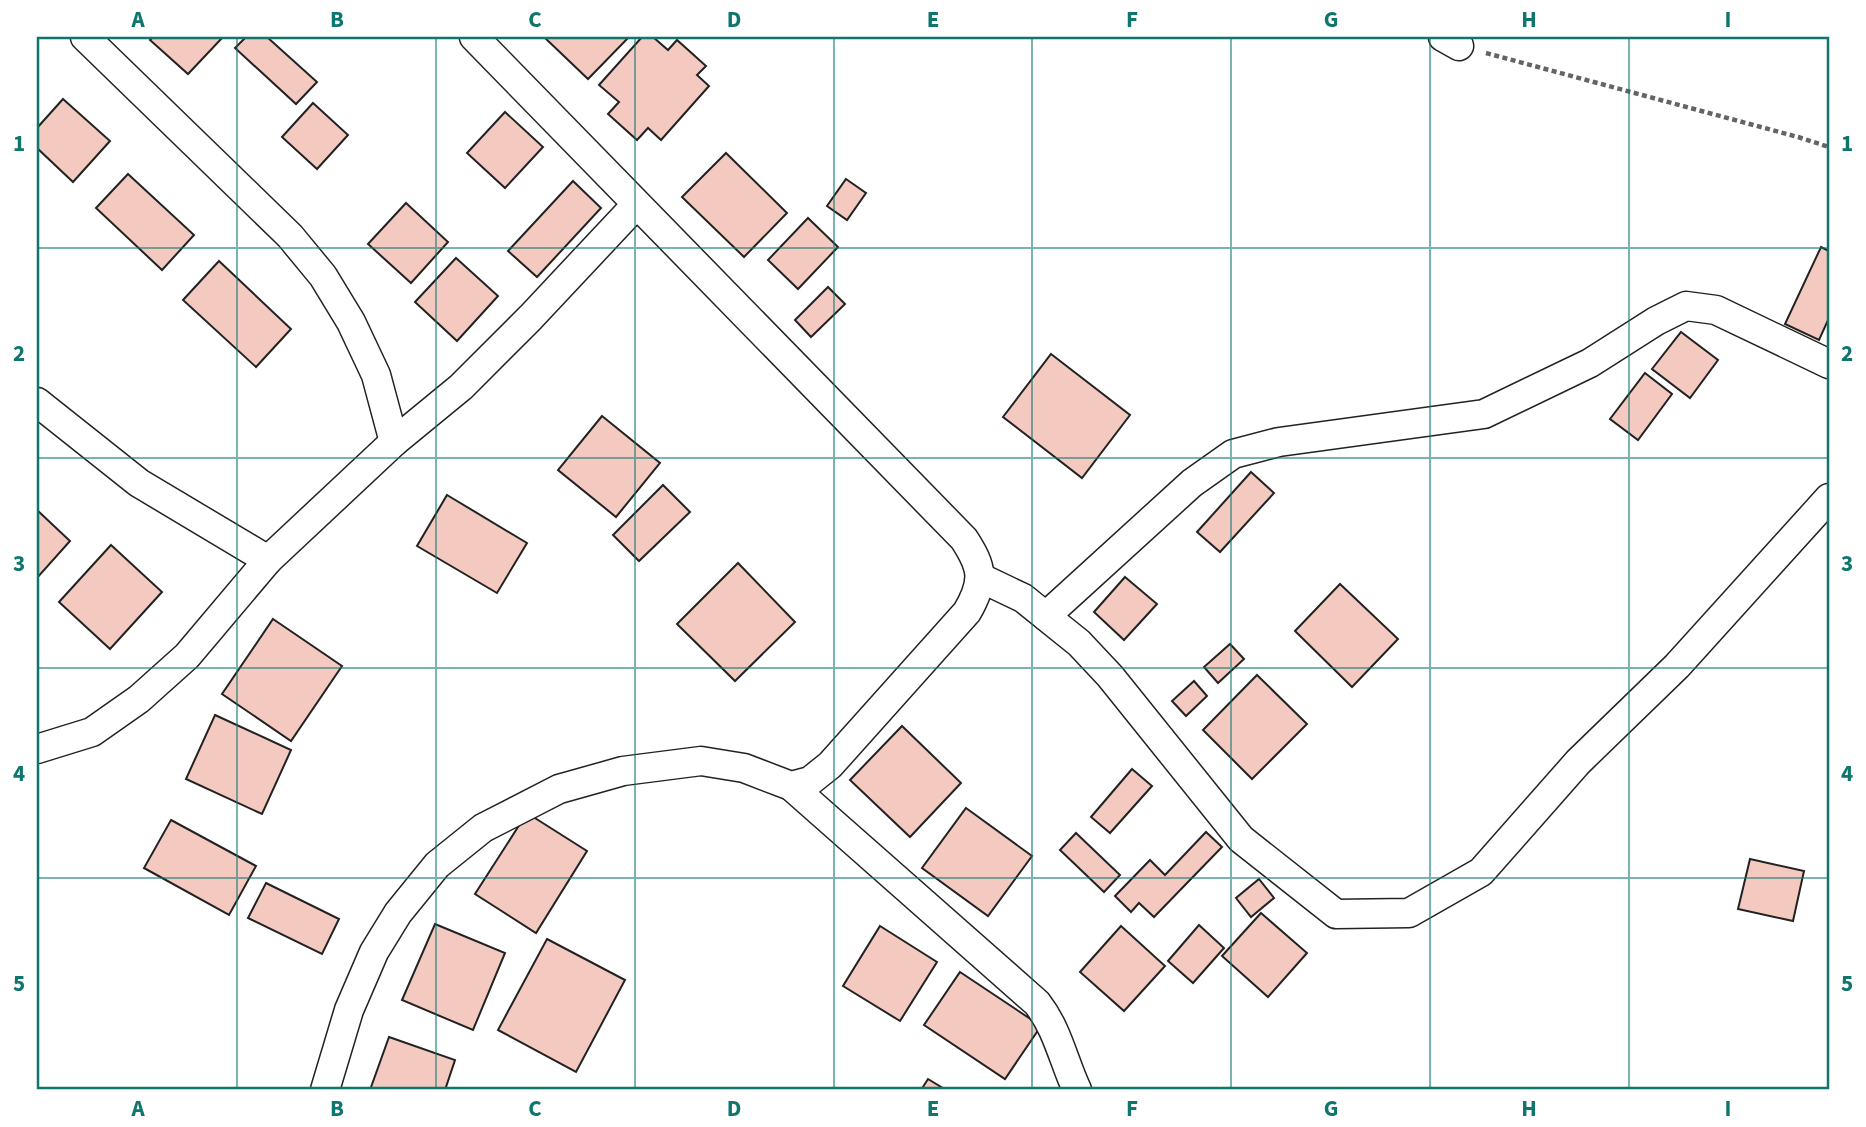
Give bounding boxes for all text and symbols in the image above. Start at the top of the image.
text: A [130,3,145,36]
text: B [330,3,344,36]
text: C [528,3,542,36]
text: D [727,3,741,36]
text: E [927,3,939,36]
text: F [1126,3,1138,36]
text: G [1324,3,1338,36]
text: H [1521,3,1537,36]
text: I [1725,3,1731,36]
text: 1 [13,127,25,160]
text: 1 [1841,127,1853,160]
text: 2 [13,337,25,370]
text: 2 [1841,337,1853,370]
text: 3 [13,547,25,580]
text: 3 [1841,547,1853,580]
text: 4 [13,757,25,790]
text: 4 [1841,757,1853,790]
text: 5 [13,967,25,1000]
text: 5 [1841,967,1853,1000]
text: A [130,1092,145,1125]
text: B [330,1092,344,1125]
text: C [528,1092,542,1125]
text: D [727,1092,741,1125]
text: E [927,1092,939,1125]
text: F [1126,1092,1138,1125]
text: G [1324,1092,1338,1125]
text: H [1521,1092,1537,1125]
text: I [1725,1092,1731,1125]

